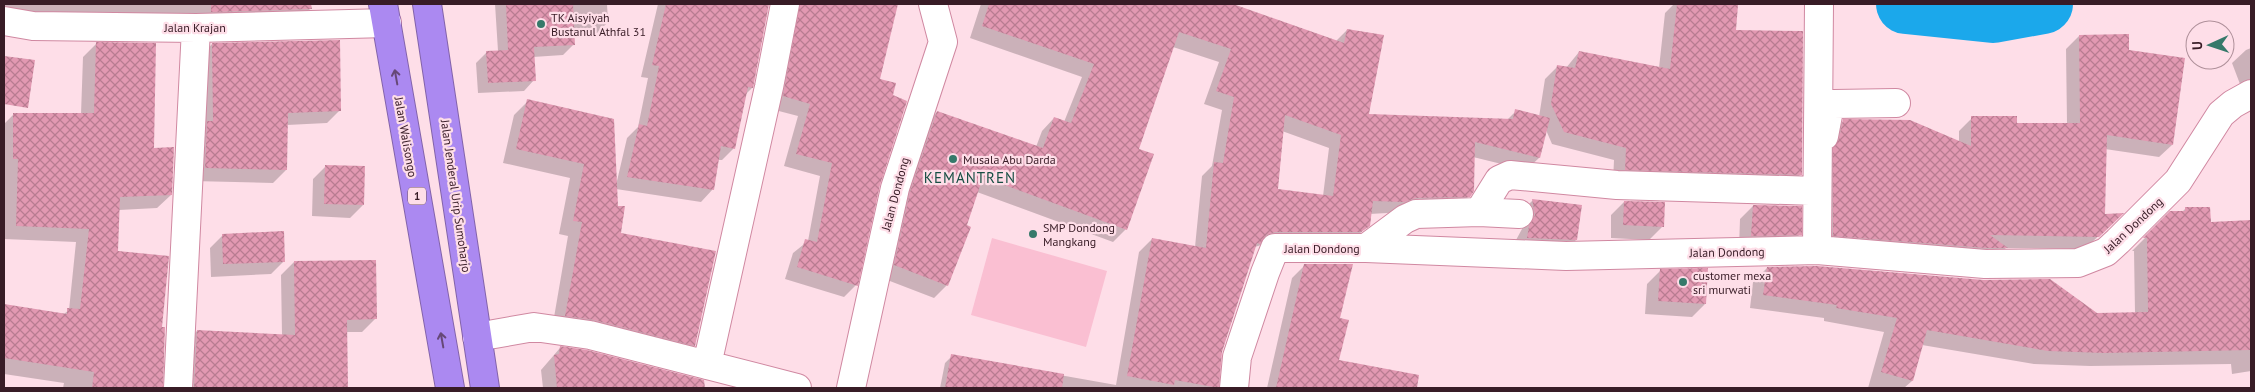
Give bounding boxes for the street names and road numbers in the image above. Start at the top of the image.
street label: Jalan Krajan [163,20,226,35]
street label: Jalan Walisongo [391,95,420,178]
street label: Jalan Jenderal Urip Sumoharjo [438,118,474,273]
street label: Jalan Dondong [878,156,912,233]
road number: 1 [408,188,426,205]
street label: Jalan Dondong [2100,194,2166,257]
street label: Jalan Dondong [1283,241,1360,256]
street label: Jalan Dondong [1688,244,1765,260]

